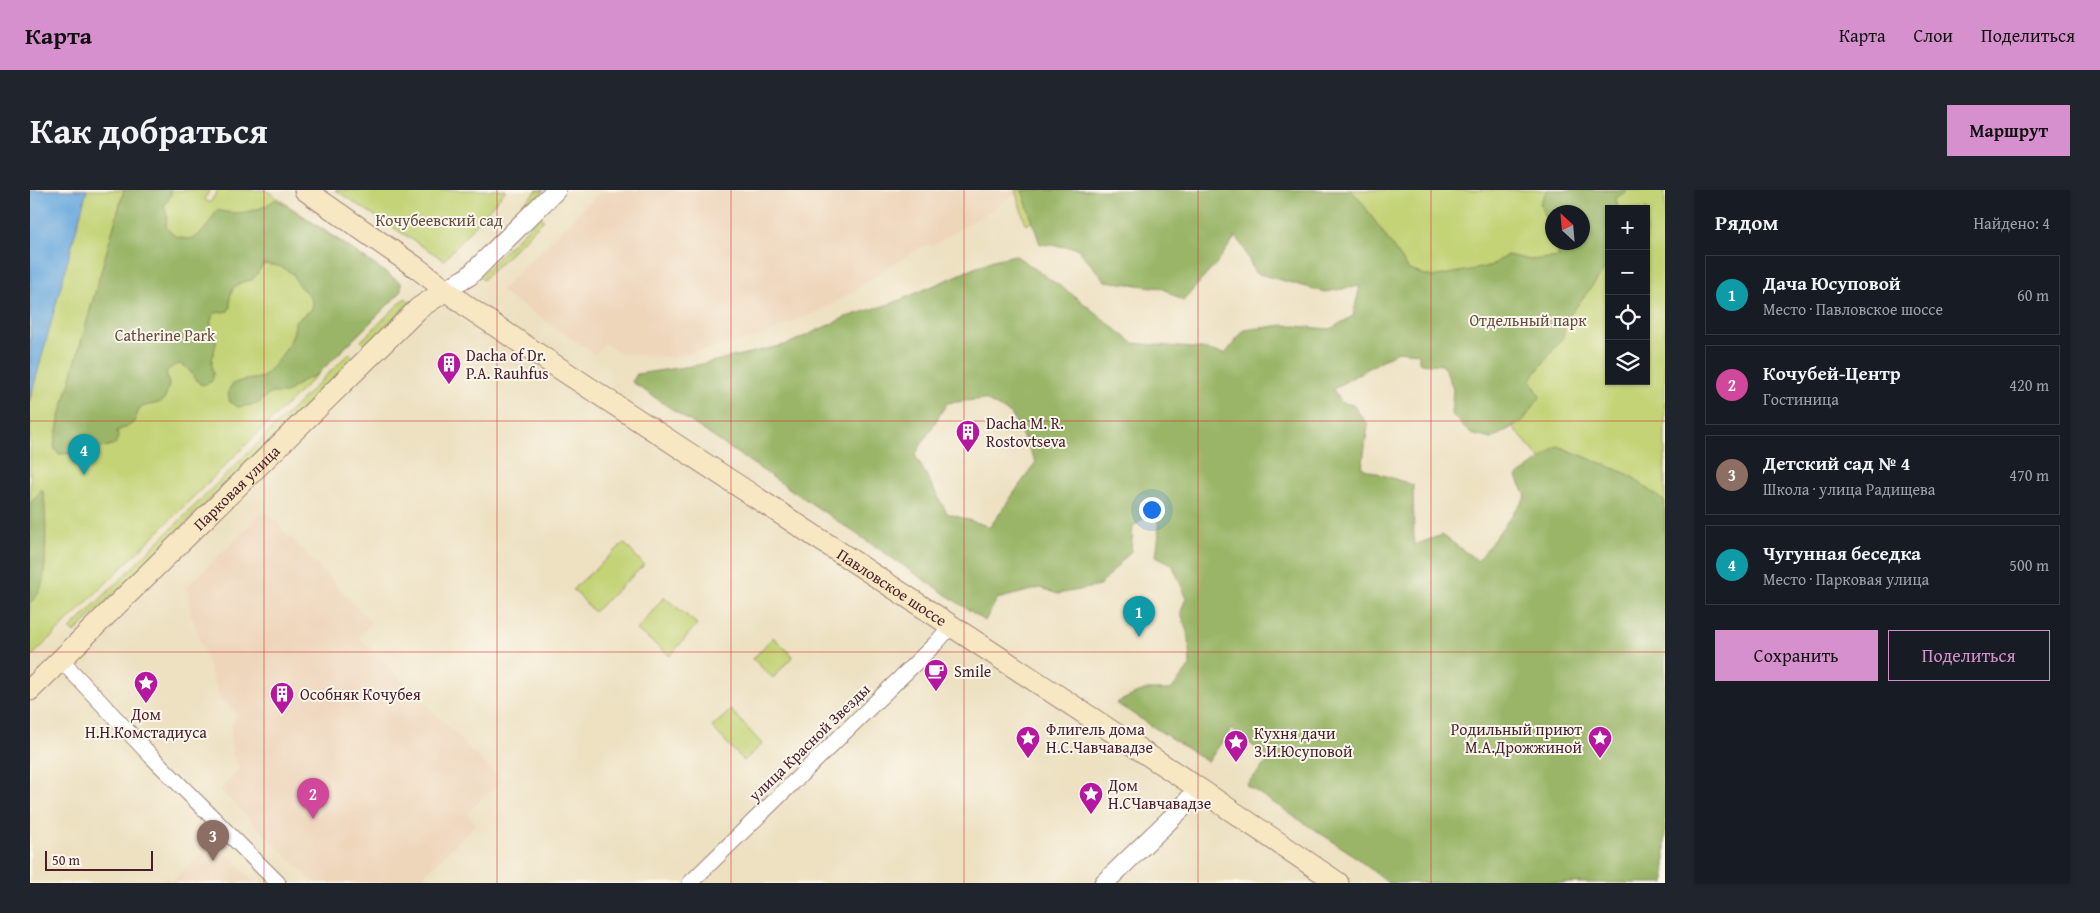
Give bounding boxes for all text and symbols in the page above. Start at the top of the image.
text: Карта [25,18,92,53]
text: Карта [1839,22,1886,49]
text: Слои [1914,22,1953,49]
text: Поделиться [1981,22,2075,49]
text: Как добраться [30,105,268,156]
button: Маршрут [1947,105,2070,156]
north arrow [1545,205,1590,250]
map controls [1605,205,1650,385]
button: + [1605,205,1650,250]
text: Рядом [1715,207,1778,238]
park label: Кочубеевский сад [375,208,503,232]
text: Найдено: 4 [1973,211,2050,235]
button: − [1605,250,1650,295]
text: Дача Юсуповой [1763,269,1901,297]
text: 1 [1728,283,1736,307]
text: 60 m [2017,283,2049,307]
button: locate [1605,295,1650,340]
text: Место · Павловское шоссе [1763,297,1943,321]
park label: Отдельный парк [1469,308,1587,332]
park label: Catherine Park [115,323,216,347]
button: layers [1605,340,1650,385]
place label: Dacha of Dr. P.A. Rauhfus [466,343,549,385]
building icon: Dacha of Dr. P.A. Rauhfus [436,351,462,385]
text: Кочубей-Центр [1763,359,1901,387]
text: 2 [1728,373,1736,397]
text: 420 m [2009,373,2049,397]
text: Гостиница [1763,387,1839,411]
place label: Dacha M. R. Rostovtseva [986,411,1066,453]
building icon: Dacha M. R. Rostovtseva [955,419,981,453]
pin: 4 [68,434,100,475]
street label: Парковая улица [187,439,285,536]
text: Детский сад № 4 [1763,449,1910,477]
text: 3 [1728,463,1736,487]
text: 470 m [2009,463,2049,487]
text: Школа · улица Радищева [1763,477,1935,501]
your location [1139,497,1165,523]
text: Чугунная беседка [1763,539,1921,567]
street label: Павловское шоссе [832,542,952,632]
text: 4 [1728,553,1736,577]
text: 500 m [2009,553,2049,577]
text: Место · Парковая улица [1763,567,1929,591]
pin: 1 [1123,596,1155,637]
button: Сохранить [1715,630,1878,681]
button: Поделиться [1888,630,2050,681]
cafe icon: Smile [923,658,949,692]
place label: Smile [954,659,991,683]
place icon: Дом Н.Н.Комстадиуса [133,670,159,704]
street label: улица Красной Звезды [742,678,875,807]
building icon: Особняк Кочубея [269,681,295,715]
place label: Особняк Кочубея [300,682,421,706]
place label: Дом Н.Н.Комстадиуса [85,702,207,744]
place label: Флигель дома Н.С.Чавчавадзе [1046,717,1153,759]
place label: Родильный приют М.А.Дрожжиной [1451,717,1582,759]
place label: Кухня дачи З.И.Юсуповой [1254,721,1353,763]
place icon: Флигель дома Н.С.Чавчавадзе [1015,725,1041,759]
place icon: Родильный приют М.А.Дрожжиной [1587,725,1613,759]
place icon: Кухня дачи З.И.Юсуповой [1223,729,1249,763]
place label: Дом Н.СЧавчавадзе [1107,773,1211,815]
pin: 2 [297,778,329,819]
place icon: Дом Н.СЧавчавадзе [1078,781,1104,815]
pin: 3 [197,820,229,861]
scale bar [45,848,152,871]
text: 50 m [52,850,80,870]

